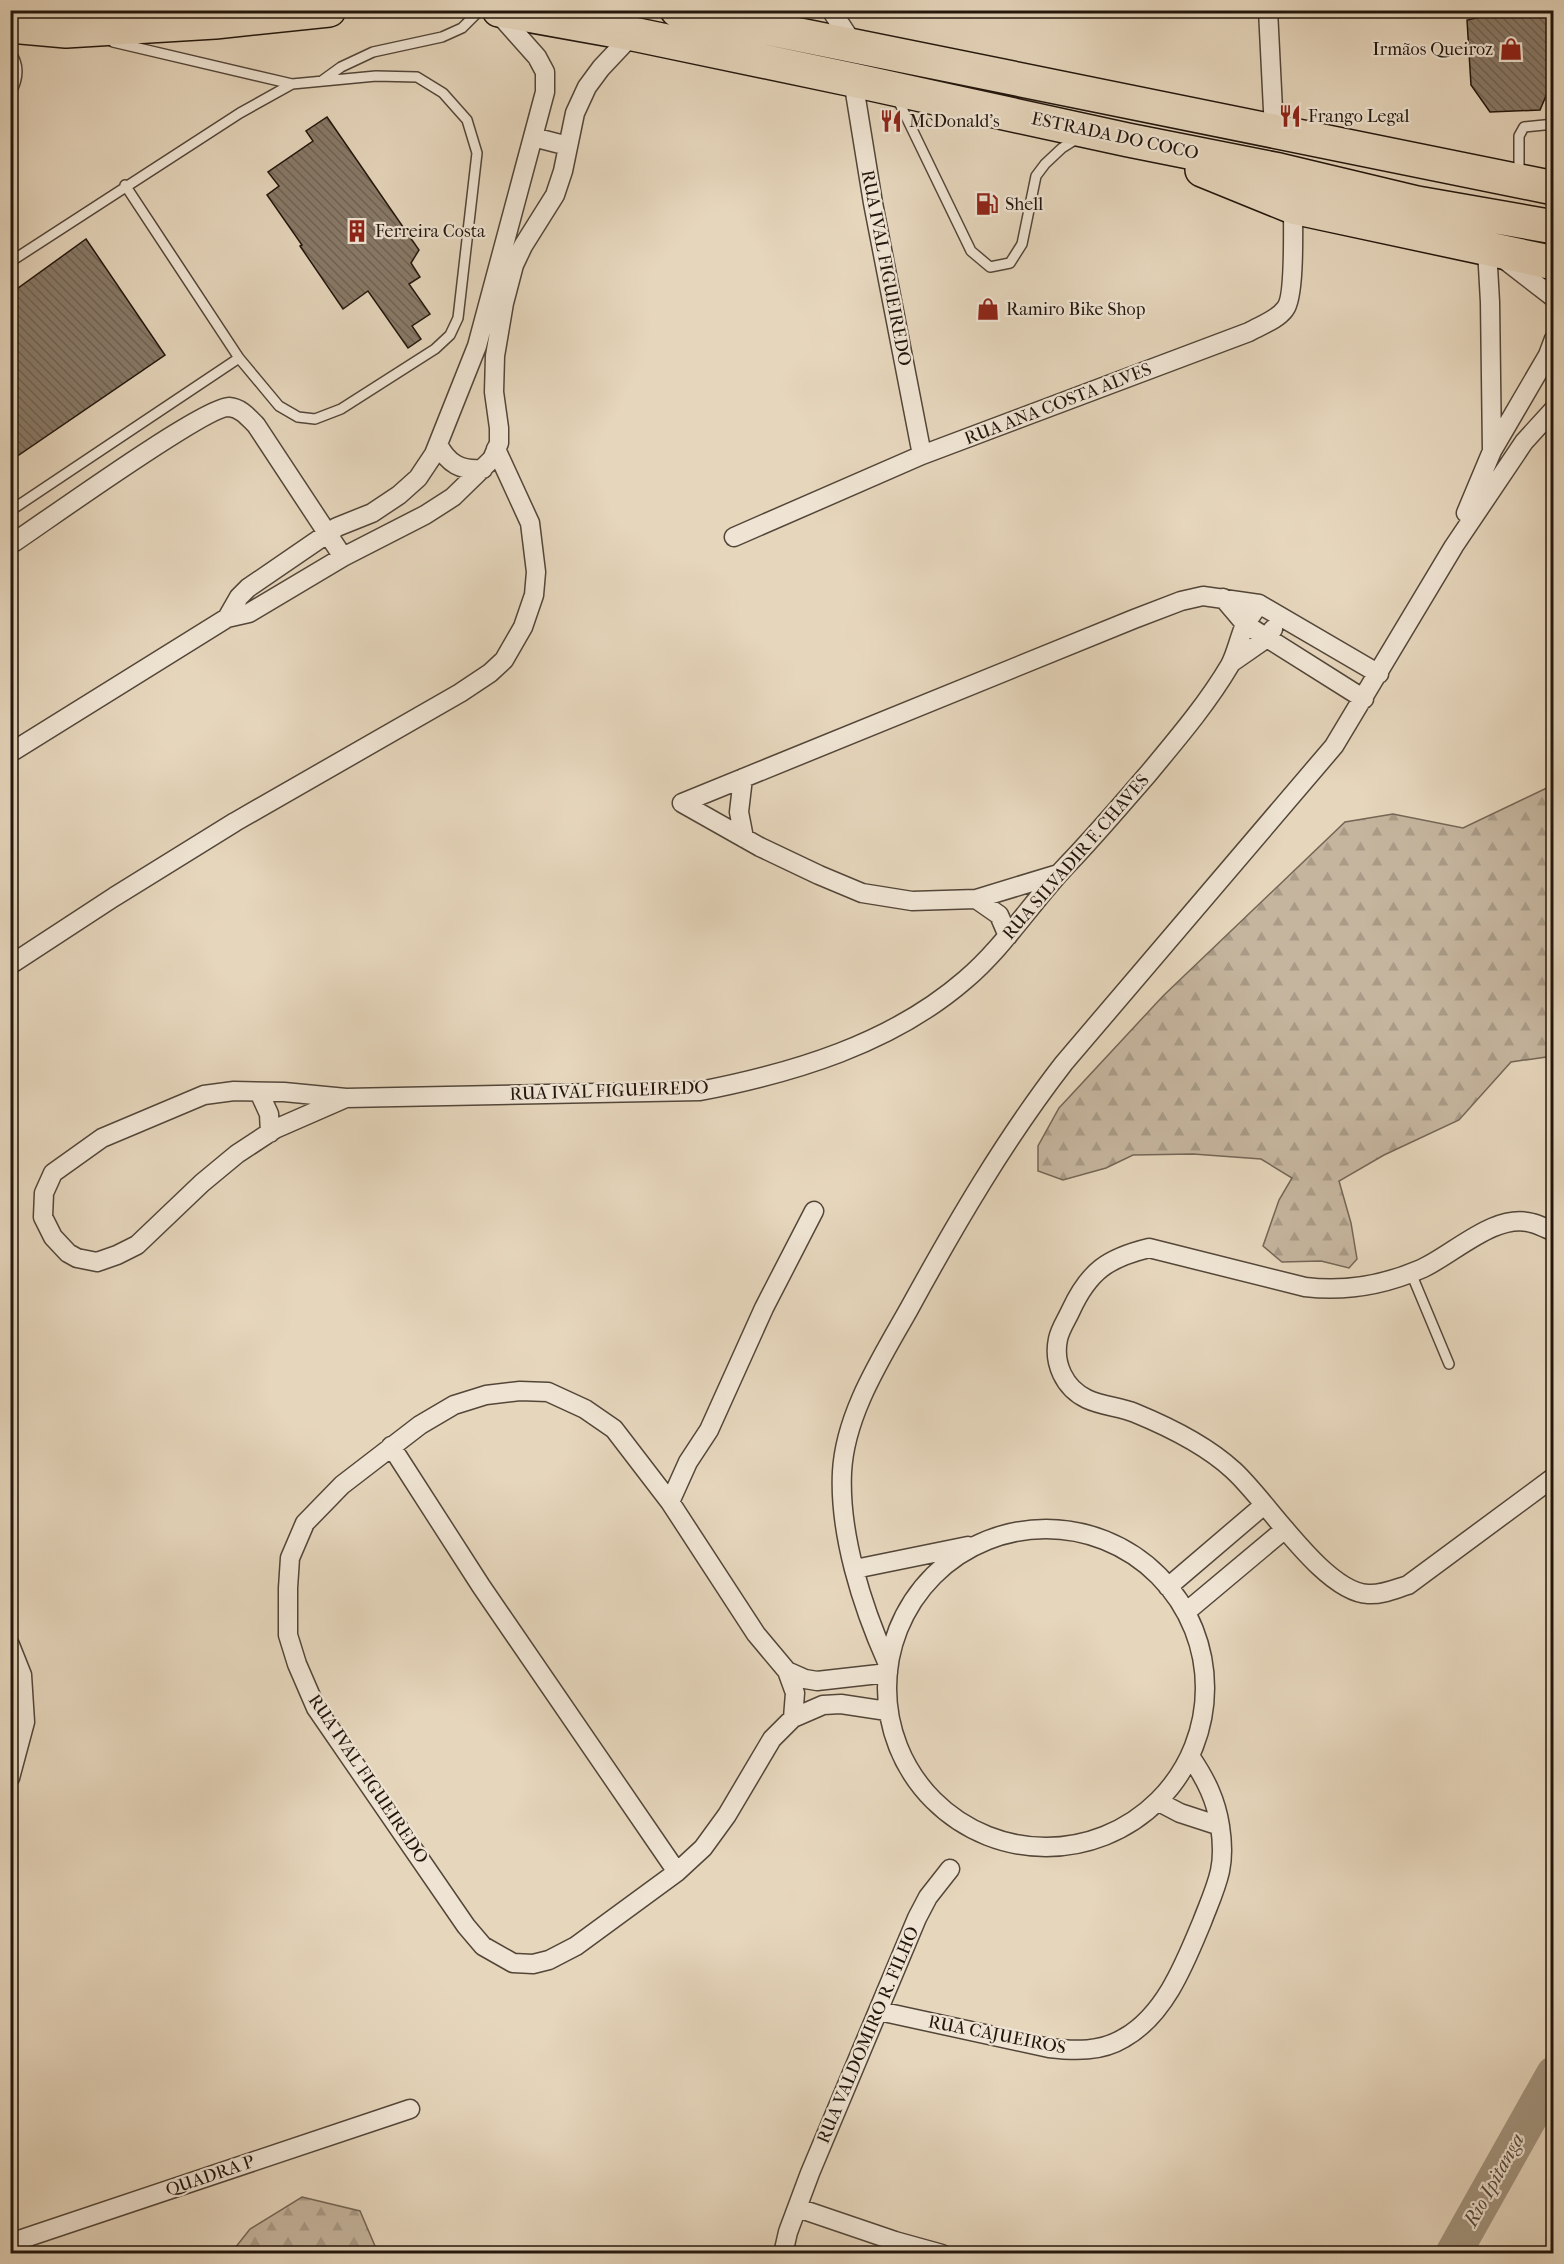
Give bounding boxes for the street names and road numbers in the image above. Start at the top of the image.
street label: ESTRADA DO COCO [1029,108,1201,164]
street label: RUA IVAL FIGUEIREDO [857,168,915,368]
street label: RUA ANA COSTA ALVES [962,359,1154,449]
street label: RUA SILVADIR F. CHAVES [998,770,1154,944]
street label: RUA IVAL FIGUEIREDO [509,1077,709,1105]
street label: RUA IVAL FIGUEIREDO [304,1691,432,1867]
street label: RUA VALDOMIRO R. FILHO [813,1923,923,2147]
street label: RUA CAJUEIROS [926,2011,1068,2059]
street label: QUADRA P [163,2151,257,2201]

